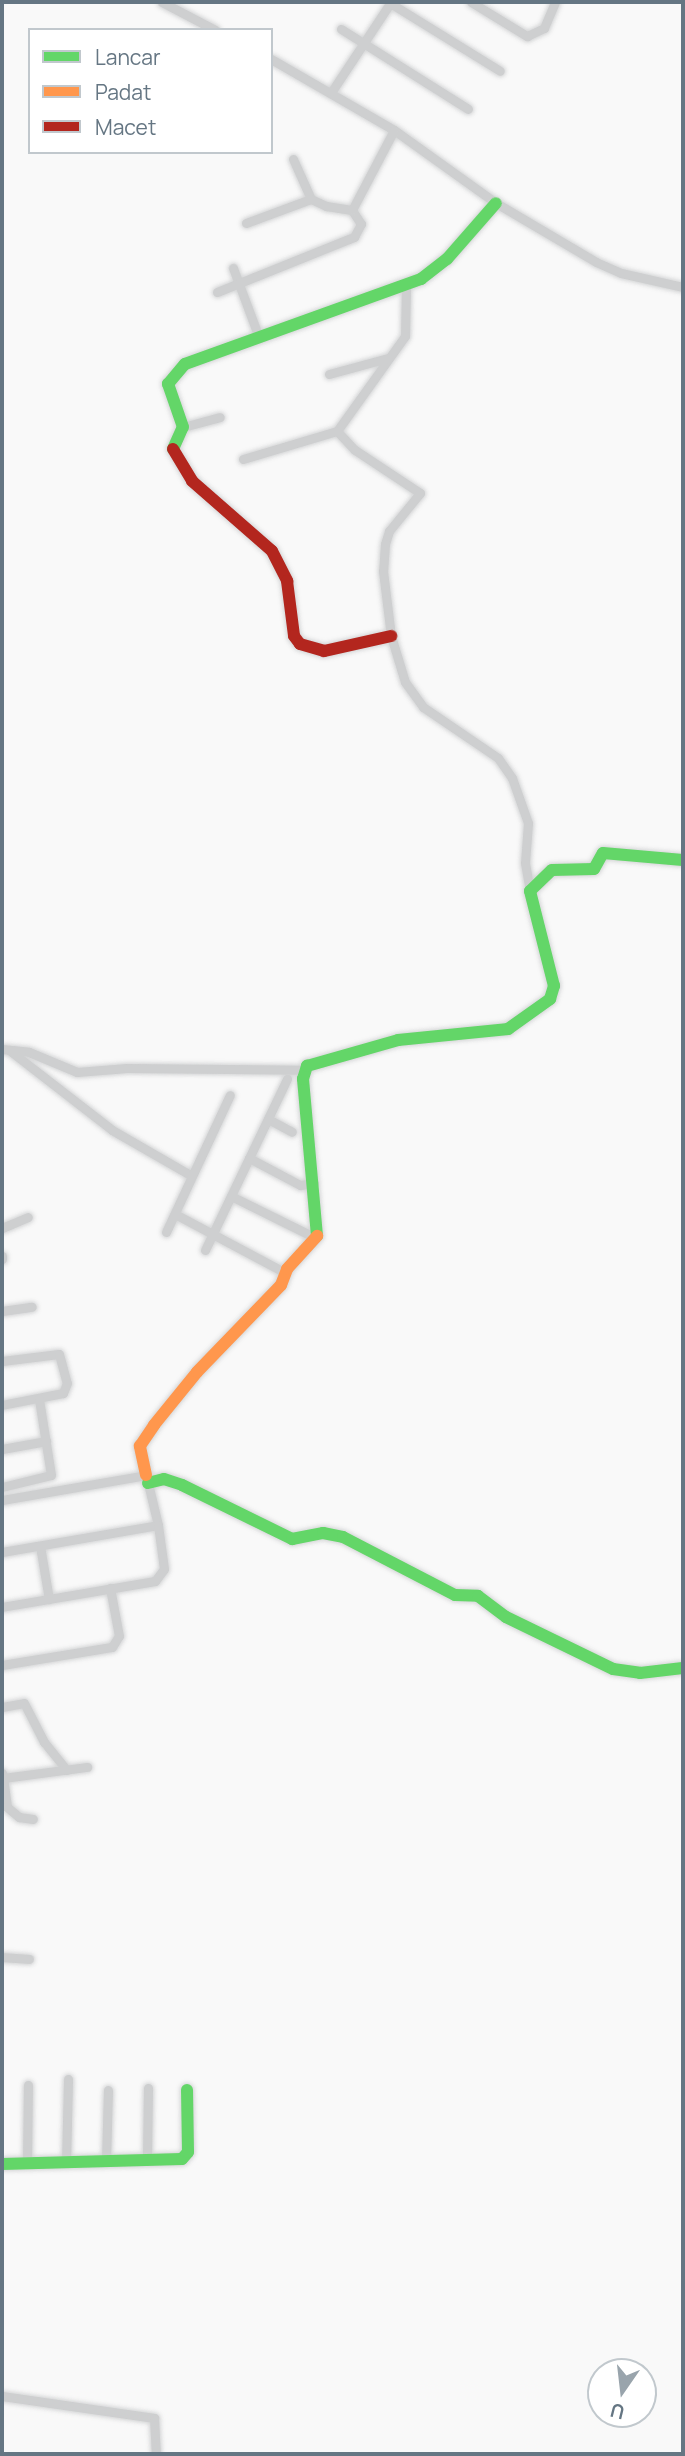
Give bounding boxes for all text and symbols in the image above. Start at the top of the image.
legend [28,28,273,154]
text: Lancar [95,43,161,71]
text: Padat [95,78,151,106]
text: Macet [95,113,156,141]
north arrow [587,2358,657,2428]
text: U [608,2397,627,2426]

